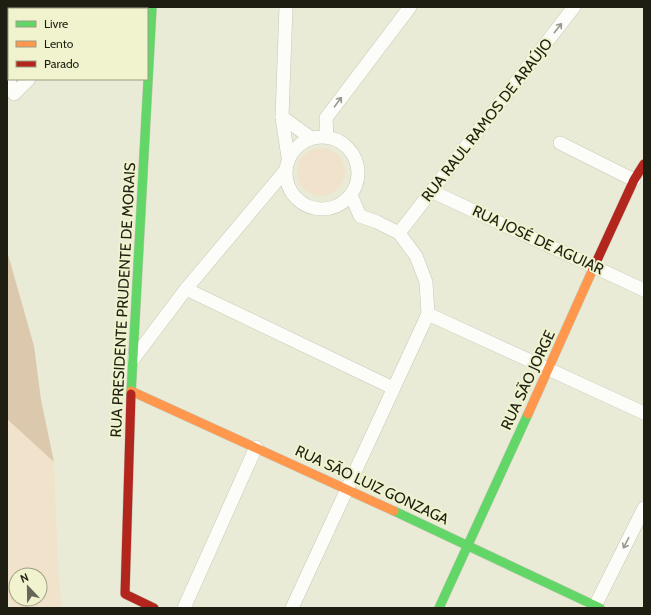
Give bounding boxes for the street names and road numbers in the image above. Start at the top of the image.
street label: RUA RAUL RAMOS DE ARAÚJO [417,34,556,205]
street label: RUA PRESIDENTE PRUDENTE DE MORAIS [107,162,139,438]
street label: RUA JOSÉ DE AGUIAR [469,201,607,278]
street label: RUA SÃO JORGE [497,327,559,433]
street label: RUA SÃO LUIZ GONZAGA [292,441,452,529]

